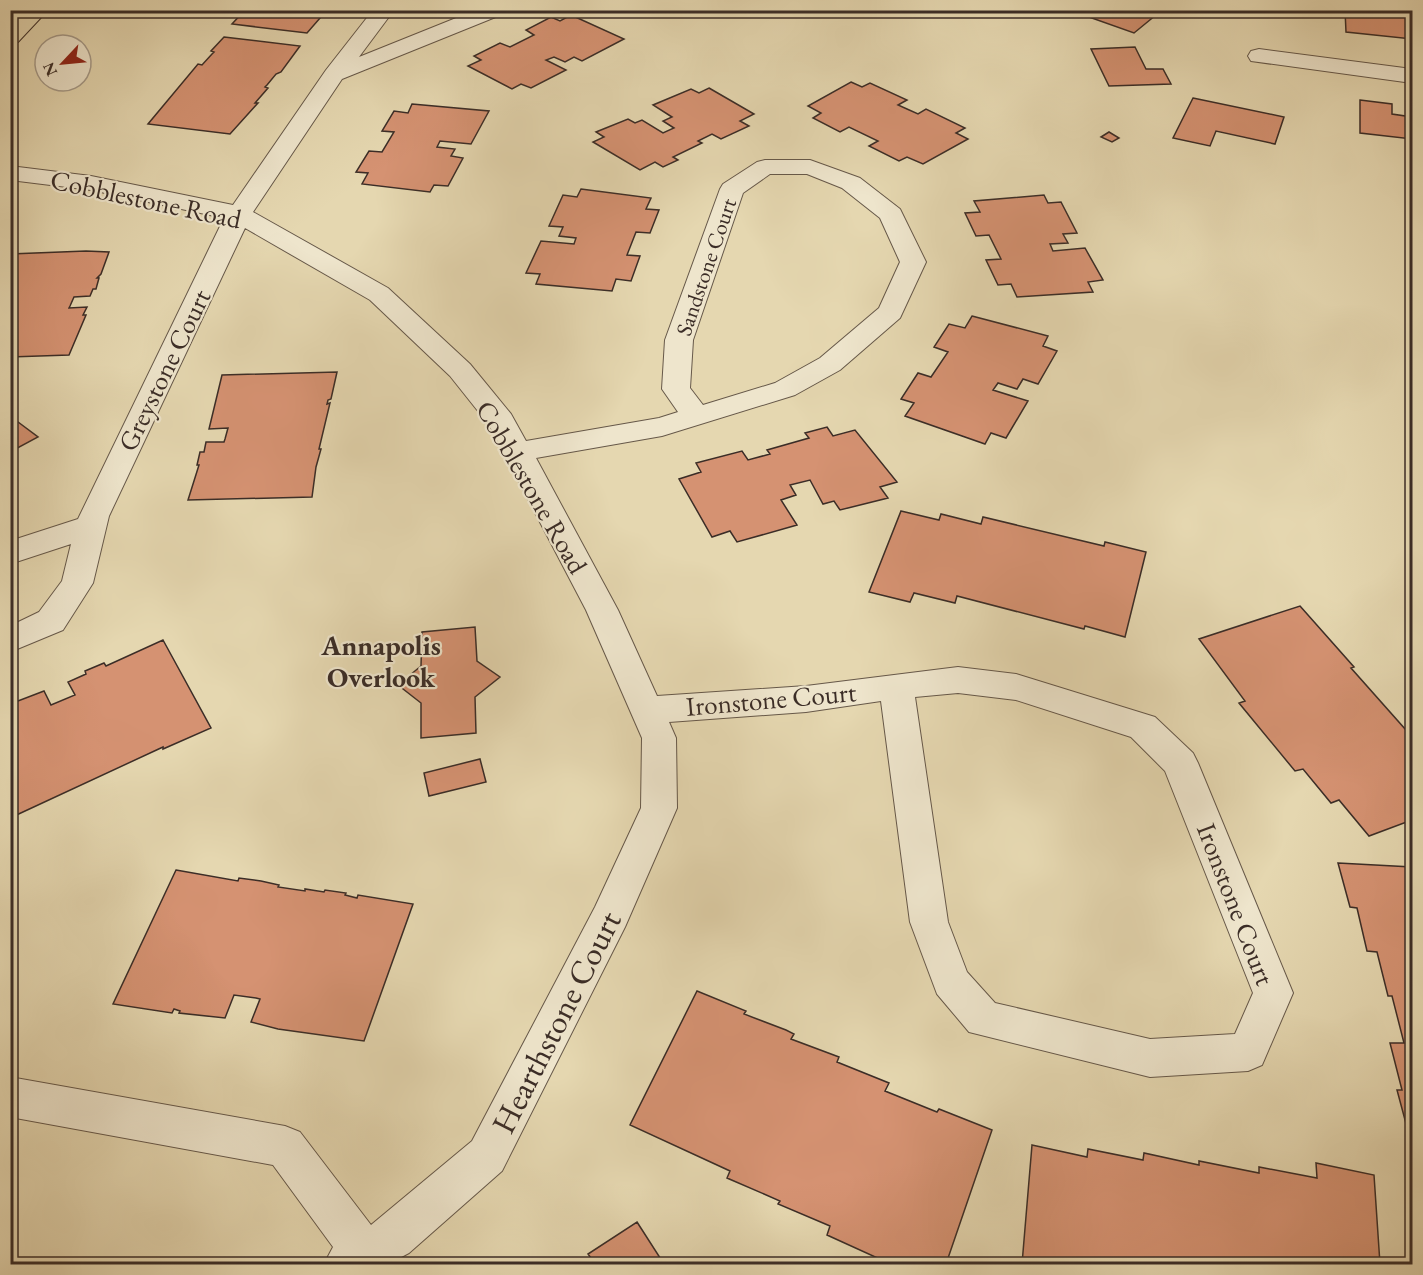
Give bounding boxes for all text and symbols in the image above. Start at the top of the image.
north arrow [33,33,93,93]
text: N [38,59,62,80]
street label: Cobblestone Road [47,162,245,236]
street label: Sandstone Court [669,194,743,340]
street label: Greystone Court [110,283,219,457]
street label: Cobblestone Road [468,394,596,580]
district label: Annapolis Overlook [320,627,441,695]
street label: Ironstone Court [684,674,858,724]
street label: Ironstone Court [1189,818,1283,990]
street label: Hearthstone Court [481,903,631,1140]

